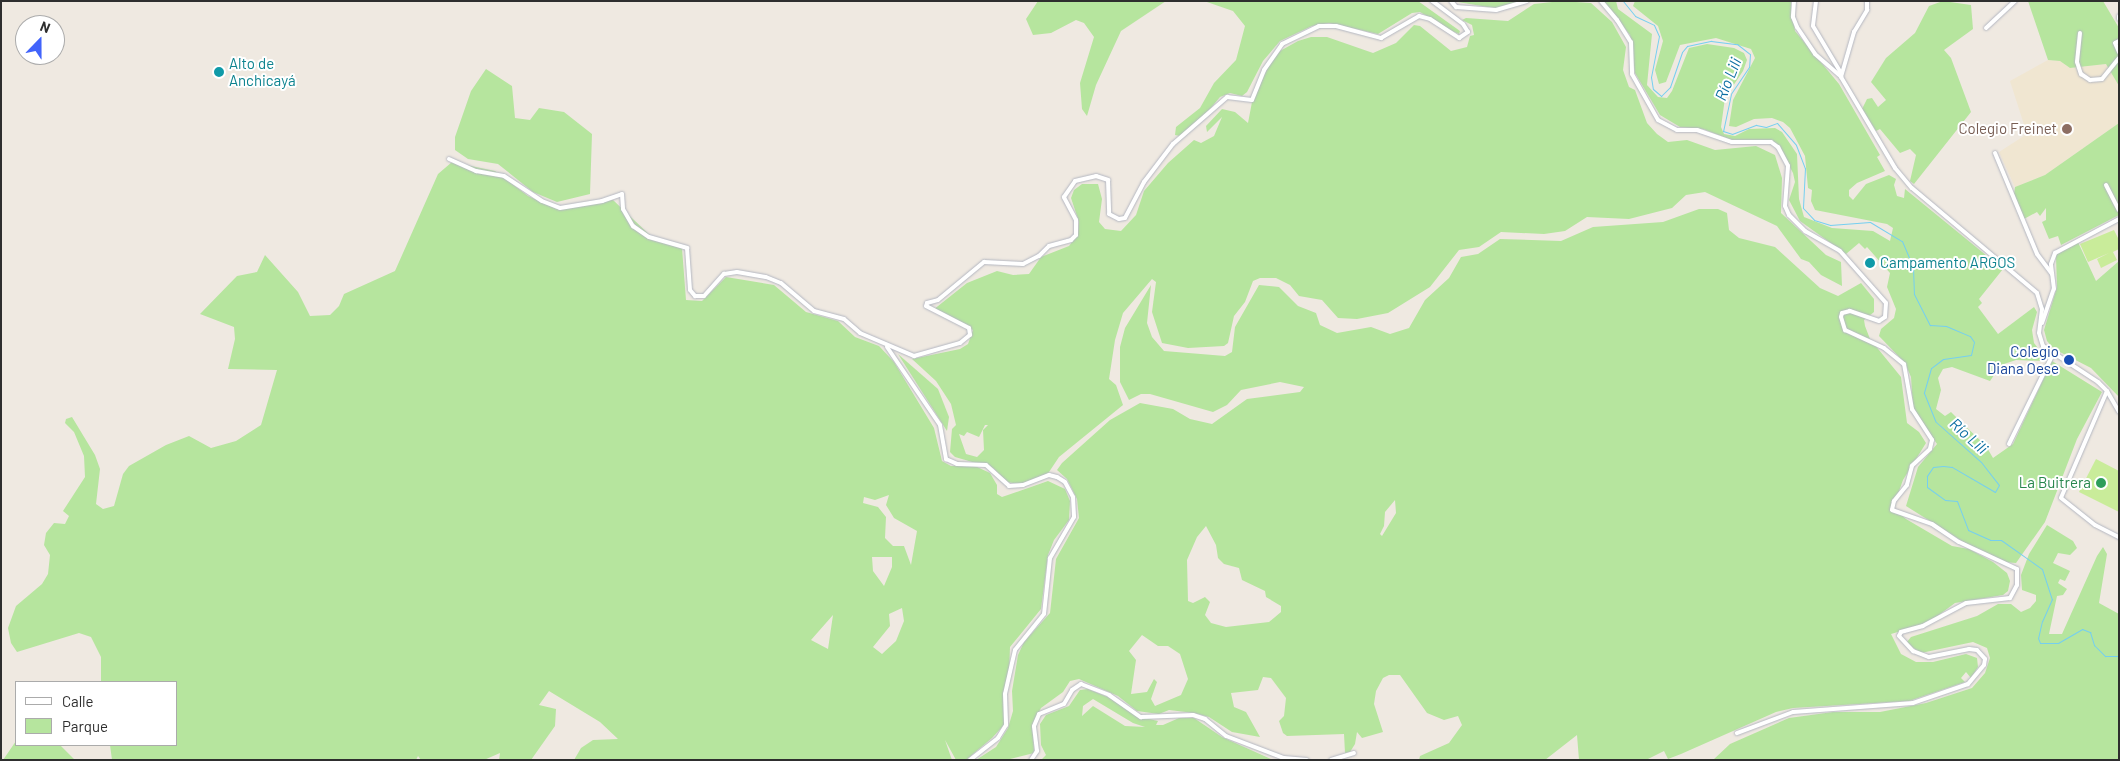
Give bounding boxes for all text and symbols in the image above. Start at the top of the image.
north arrow [15,15,65,65]
text: N [38,17,53,36]
place label: Alto de Anchicayá [229,54,296,89]
water label: Río Lili [1711,55,1745,103]
marker: Alto de Anchicayá [213,66,225,78]
place label: Colegio Freinet [1958,120,2057,138]
marker: Colegio Freinet [2061,123,2073,135]
place label: Campamento ARGOS [1880,254,2015,272]
marker: Campamento ARGOS [1864,257,1876,269]
place label: Colegio Diana Oese [1987,342,2059,377]
marker: Colegio Diana Oese [2063,354,2075,366]
water label: Río Lili [1946,414,1992,458]
place label: La Buitrera [2019,474,2091,492]
marker: La Buitrera [2095,477,2107,489]
legend [15,681,178,746]
text: Calle [62,692,94,710]
text: Parque [62,717,108,735]

